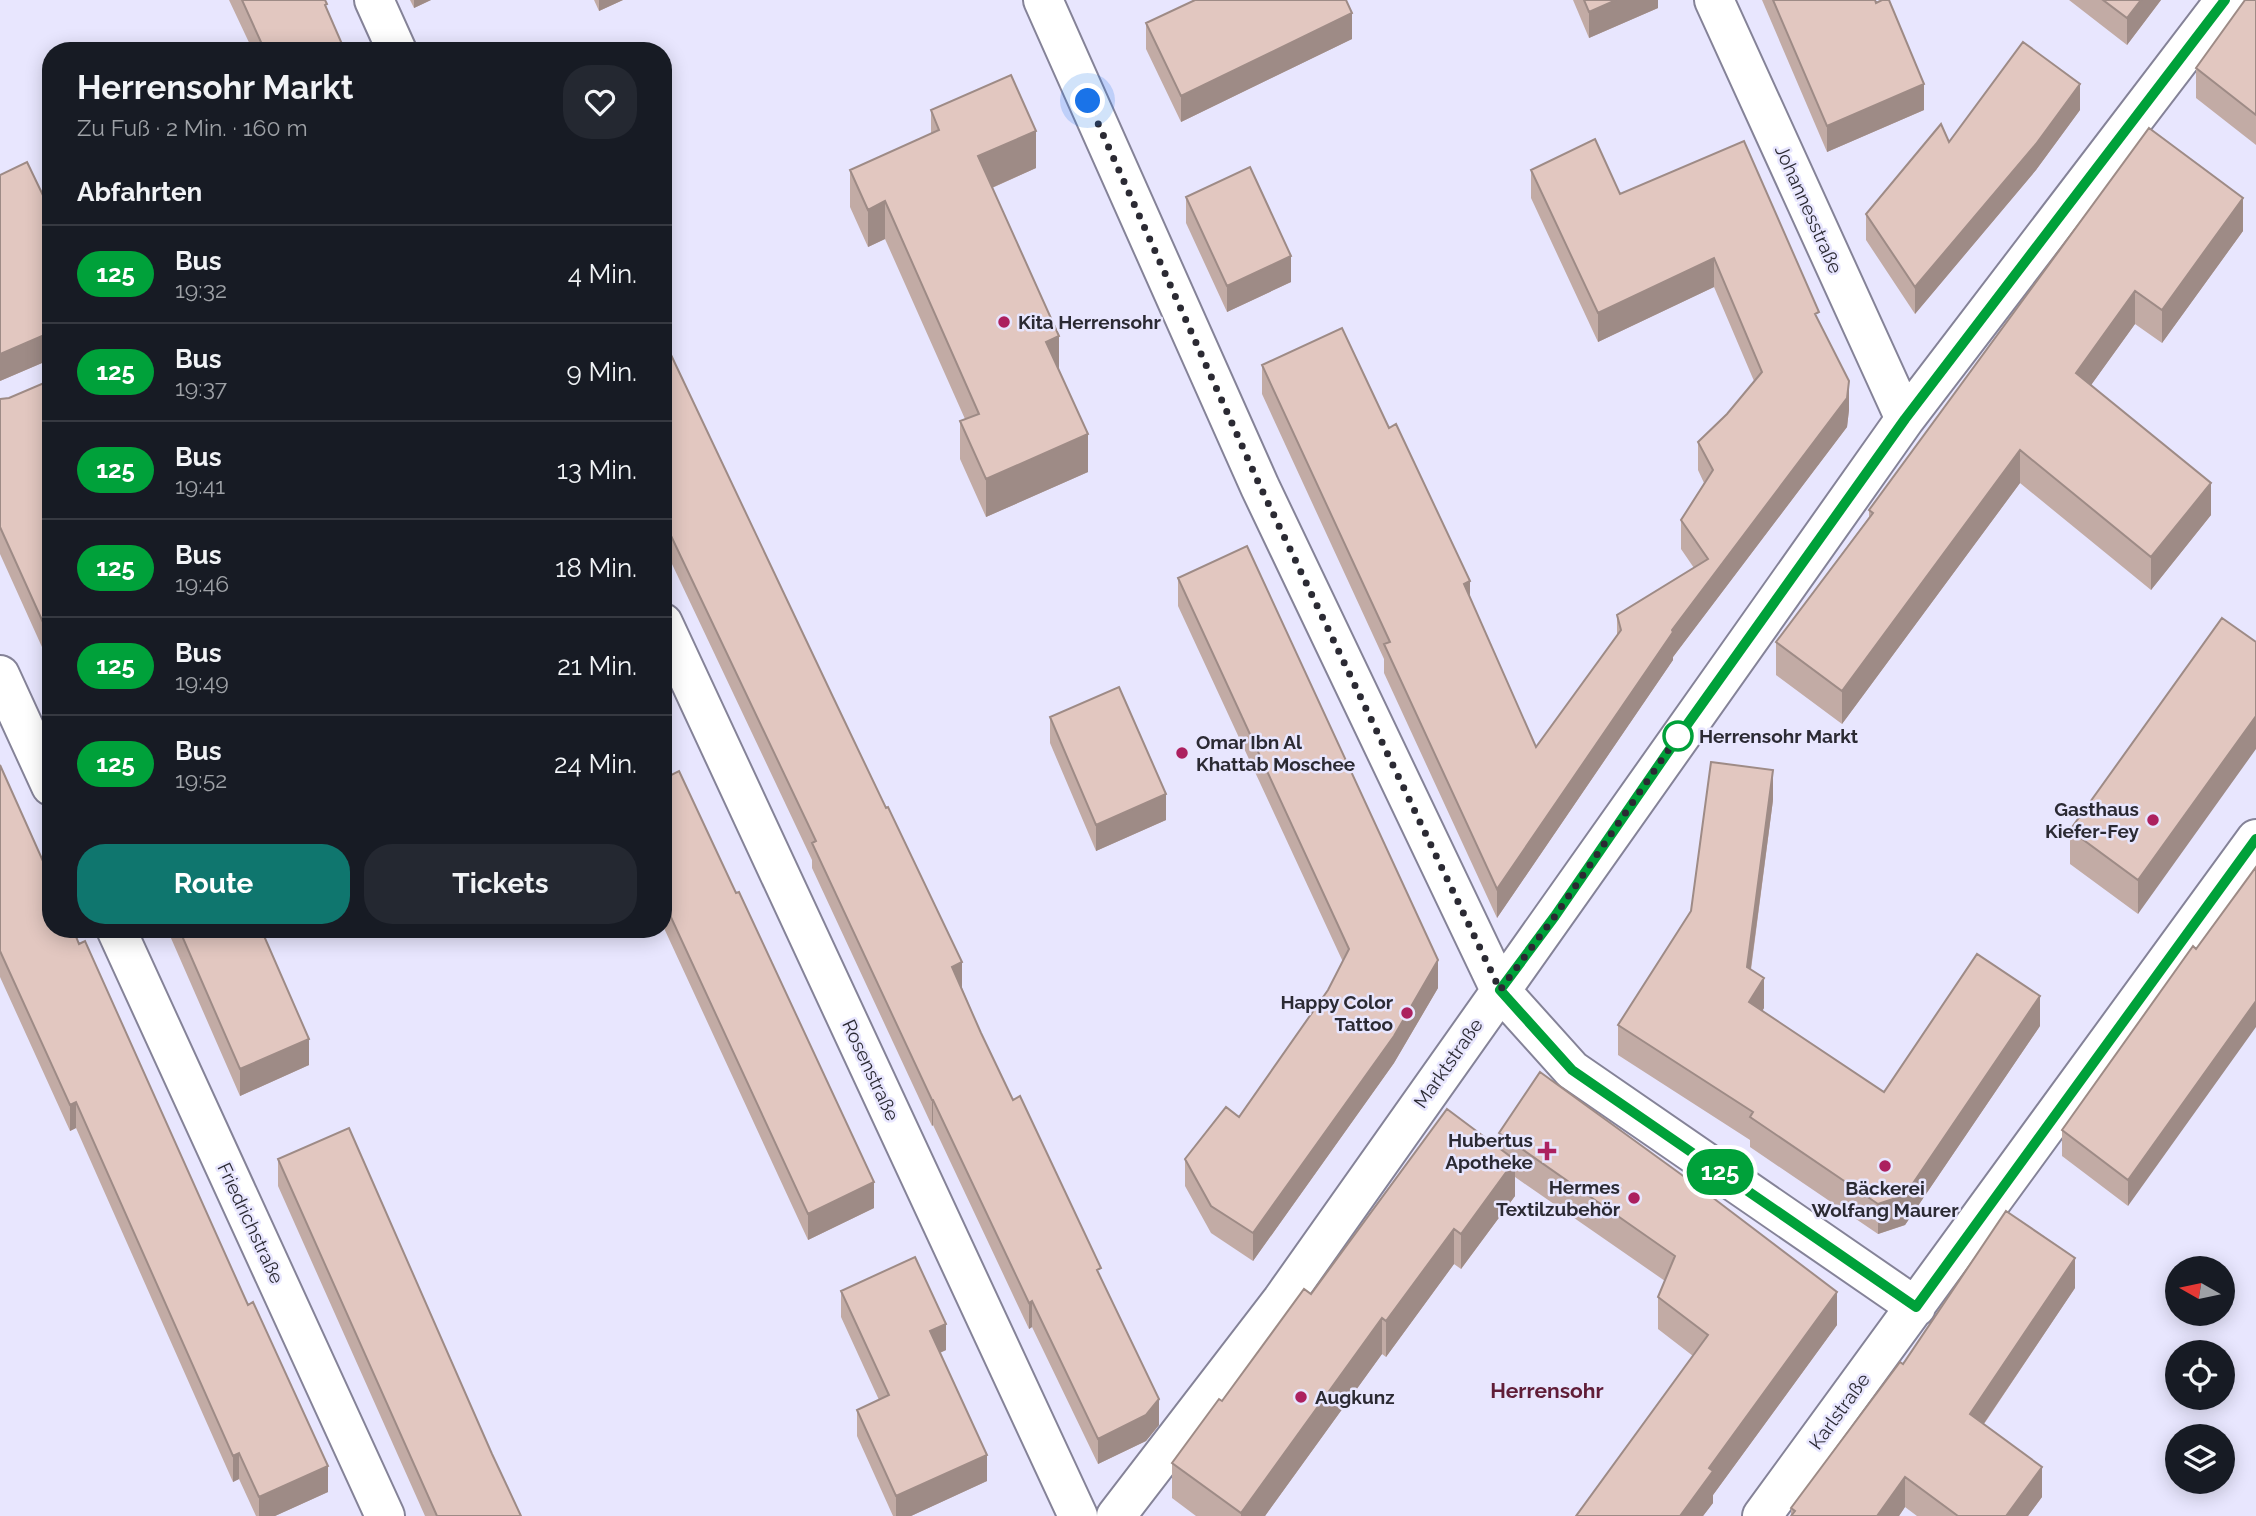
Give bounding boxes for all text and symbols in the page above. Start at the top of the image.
button: heart [563,65,637,139]
text: Herrensohr Markt [77,68,353,107]
your location [1070,83,1105,118]
text: Zu Fuß · 2 Min. · 160 m [77,114,308,141]
street label: Johannesstraße [1771,141,1847,277]
text: Abfahrten [77,177,202,207]
text: Bus [175,246,222,276]
text: 125 [96,259,135,288]
text: 4 Min. [568,259,637,289]
text: 19:32 [175,276,227,303]
place label: Kita Herrensohr [1018,311,1161,333]
marker: Kita Herrensohr [996,314,1012,330]
text: Bus [175,344,222,374]
text: 125 [96,357,135,386]
text: 9 Min. [567,357,637,387]
text: 19:37 [175,374,227,401]
text: Bus [175,442,222,472]
text: 125 [96,455,135,484]
text: 13 Min. [557,455,637,485]
text: 19:41 [175,472,225,499]
text: Bus [175,540,222,570]
text: 125 [96,553,135,582]
text: 18 Min. [555,553,637,583]
text: 19:46 [175,570,229,597]
text: Bus [175,638,222,668]
text: 125 [96,651,135,680]
text: 21 Min. [557,651,637,681]
text: 19:49 [175,668,229,695]
marker: Herrensohr Markt [1663,721,1693,751]
place label: Herrensohr Markt [1699,725,1859,747]
place label: Omar Ibn Al Khattab Moschee [1196,731,1355,775]
text: Bus [175,736,222,766]
marker: Omar Ibn Al Khattab Moschee [1174,745,1190,761]
text: 125 [96,749,135,778]
text: 24 Min. [554,749,637,779]
text: 19:52 [175,766,227,793]
place label: Gasthaus Kiefer-Fey [2045,798,2140,842]
marker: Gasthaus Kiefer-Fey [2145,812,2161,828]
button: Route [77,844,350,924]
button: Tickets [364,844,637,924]
place label: Happy Color Tattoo [1280,991,1394,1035]
marker: Happy Color Tattoo [1399,1005,1415,1021]
street label: Marktstraße [1409,1014,1487,1112]
street label: Rosenstraße [838,1016,904,1124]
place label: Hubertus Apotheke [1445,1129,1533,1173]
marker: Hubertus Apotheke [1539,1143,1555,1159]
line badge: 125 [1680,1149,1760,1195]
text: 125 [1701,1157,1739,1186]
marker: Bäckerei Wolfang Maurer [1877,1158,1893,1174]
street label: Friedrichstraße [213,1159,289,1287]
place label: Hermes Textilzubehör [1496,1176,1621,1220]
place label: Bäckerei Wolfang Maurer [1811,1177,1959,1221]
marker: Hermes Textilzubehör [1626,1190,1642,1206]
north arrow [2165,1256,2235,1326]
map controls [2165,1256,2235,1494]
button: locate [2165,1340,2235,1410]
street label: Karlstraße [1804,1369,1874,1453]
district label: Herrensohr [1490,1378,1604,1403]
place label: Augkunz [1315,1386,1395,1408]
marker: Augkunz [1293,1389,1309,1405]
button: layers [2165,1424,2235,1494]

